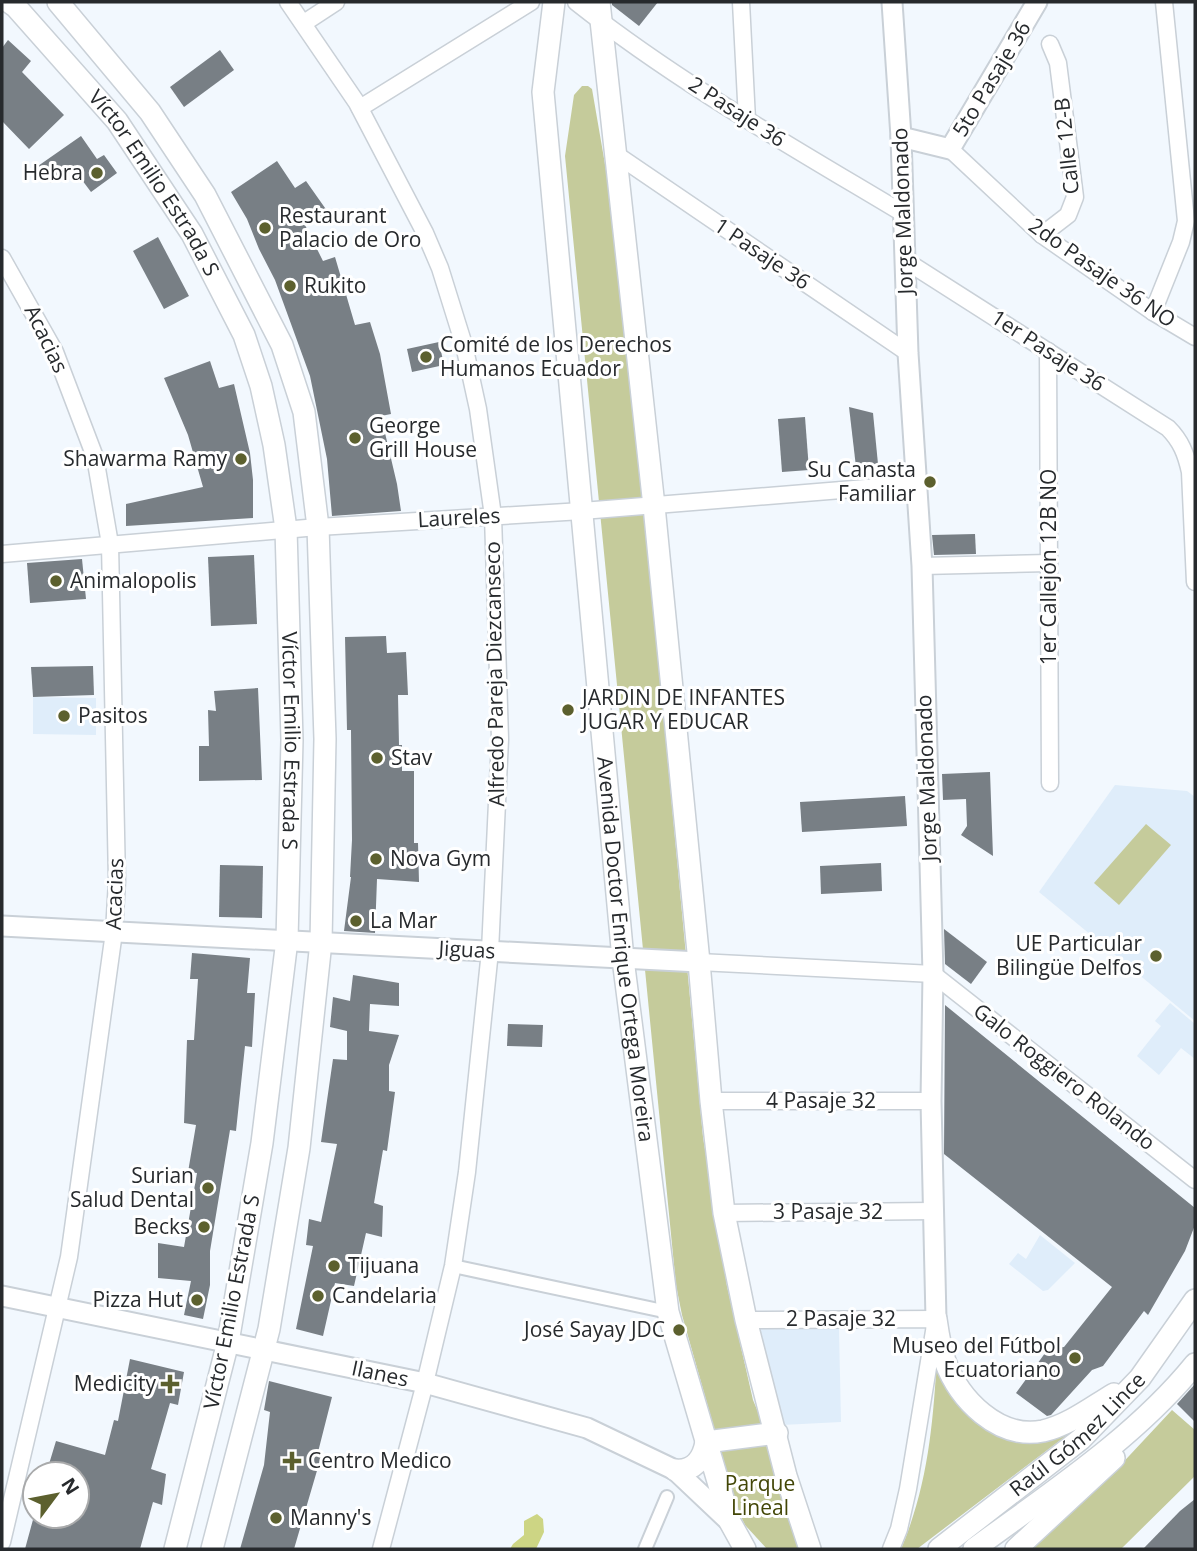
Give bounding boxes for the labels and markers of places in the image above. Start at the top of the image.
place label: Hebra [23,158,83,186]
marker: Hebra [89,165,105,181]
place label: Restaurant Palacio de Oro [279,201,421,253]
marker: Restaurant Palacio de Oro [257,220,273,236]
place label: Rukito [304,271,366,299]
marker: Rukito [282,278,298,294]
place label: Comité de los Derechos Humanos Ecuador [440,330,672,382]
marker: Comité de los Derechos Humanos Ecuador [418,349,434,365]
place label: George Grill House [369,411,477,463]
marker: George Grill House [347,430,363,446]
place label: Shawarma Ramy [63,444,227,472]
marker: Shawarma Ramy [233,451,249,467]
place label: Su Canasta Familiar [808,455,916,507]
marker: Su Canasta Familiar [922,474,938,490]
place label: Animalopolis [70,566,197,594]
marker: Animalopolis [48,573,64,589]
place label: JARDIN DE INFANTES JUGAR Y EDUCAR [580,683,785,735]
place label: Pasitos [78,701,148,729]
marker: JARDIN DE INFANTES JUGAR Y EDUCAR [560,702,576,718]
marker: Pasitos [56,708,72,724]
place label: Stav [391,743,433,771]
marker: Stav [369,750,385,766]
place label: Nova Gym [390,844,491,872]
marker: Nova Gym [368,851,384,867]
place label: La Mar [370,906,438,934]
marker: La Mar [348,913,364,929]
place label: UE Particular Bilingüe Delfos [996,929,1142,981]
marker: UE Particular Bilingüe Delfos [1148,948,1164,964]
place label: Surian Salud Dental [70,1161,194,1213]
marker: Surian Salud Dental [200,1180,216,1196]
place label: Becks [134,1212,190,1240]
marker: Becks [196,1219,212,1235]
place label: Tijuana [348,1251,419,1279]
marker: Tijuana [326,1258,342,1274]
place label: Candelaria [332,1281,437,1309]
place label: Pizza Hut [92,1285,183,1313]
marker: Candelaria [310,1288,326,1304]
marker: Pizza Hut [189,1292,205,1308]
place label: José Sayay JDC [522,1315,665,1343]
marker: José Sayay JDC [671,1322,687,1338]
place label: Museo del Fútbol Ecuatoriano [892,1331,1061,1383]
marker: Museo del Fútbol Ecuatoriano [1067,1350,1083,1366]
place label: Medicity [74,1369,156,1397]
marker: Medicity [162,1376,178,1392]
place label: Centro Medico [308,1446,452,1474]
marker: Centro Medico [282,1451,302,1471]
place label: Manny's [290,1503,371,1531]
marker: Manny's [268,1510,284,1526]

